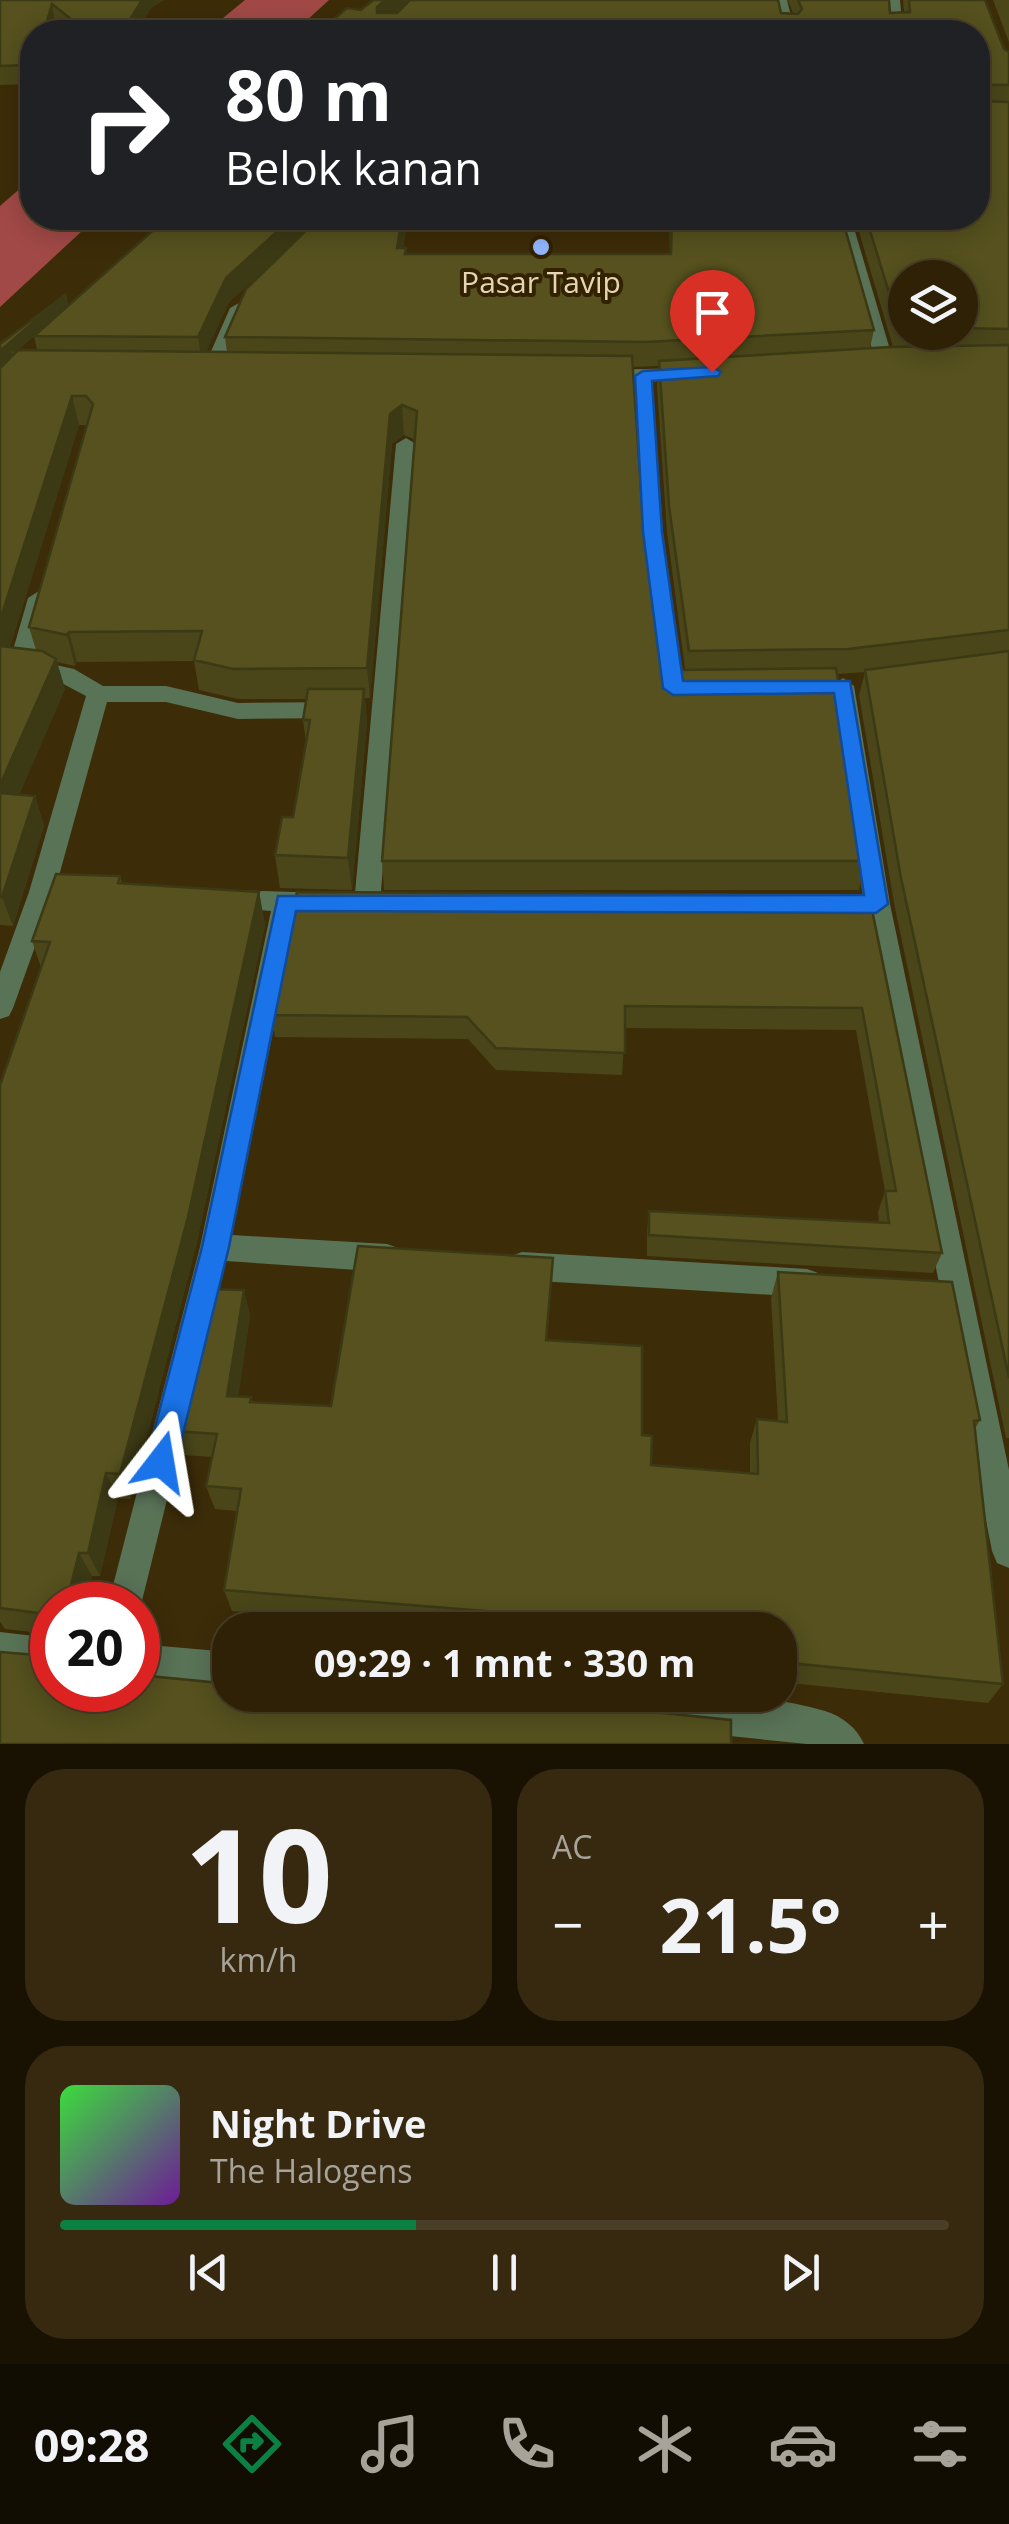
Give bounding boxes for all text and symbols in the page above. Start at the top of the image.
text: 80 m [225,46,392,142]
icon: right [60,60,190,190]
text: Belok kanan [225,137,482,198]
marker: Pasar Tavip [530,236,552,258]
map controls [888,260,978,350]
button: layers [888,260,978,350]
place label: Pasar Tavip [461,261,621,302]
pin [670,270,755,373]
icon: arrive [685,285,740,340]
position arrow [109,1410,213,1514]
speed limit sign: 20 [30,1582,160,1712]
text: 09:29 · 1 mnt · 330 m [314,1636,695,1688]
text: 10 [184,1784,333,1961]
text: AC [552,1825,592,1868]
text: 21.5° [659,1873,842,1975]
text: − [552,1886,583,1961]
text: + [918,1886,949,1961]
text: km/h [220,1938,297,1981]
text: Night Drive [210,2097,426,2149]
text: The Halogens [210,2149,412,2192]
icon: previous [181,2245,236,2300]
icon: pause [477,2245,532,2300]
icon: next [773,2245,828,2300]
icon: directions [217,2409,287,2479]
icon: music [355,2409,425,2479]
icon: phone [492,2409,562,2479]
icon: climate [630,2409,700,2479]
icon: car [768,2409,838,2479]
icon: filters [905,2409,975,2479]
text: 09:28 [34,2414,150,2475]

